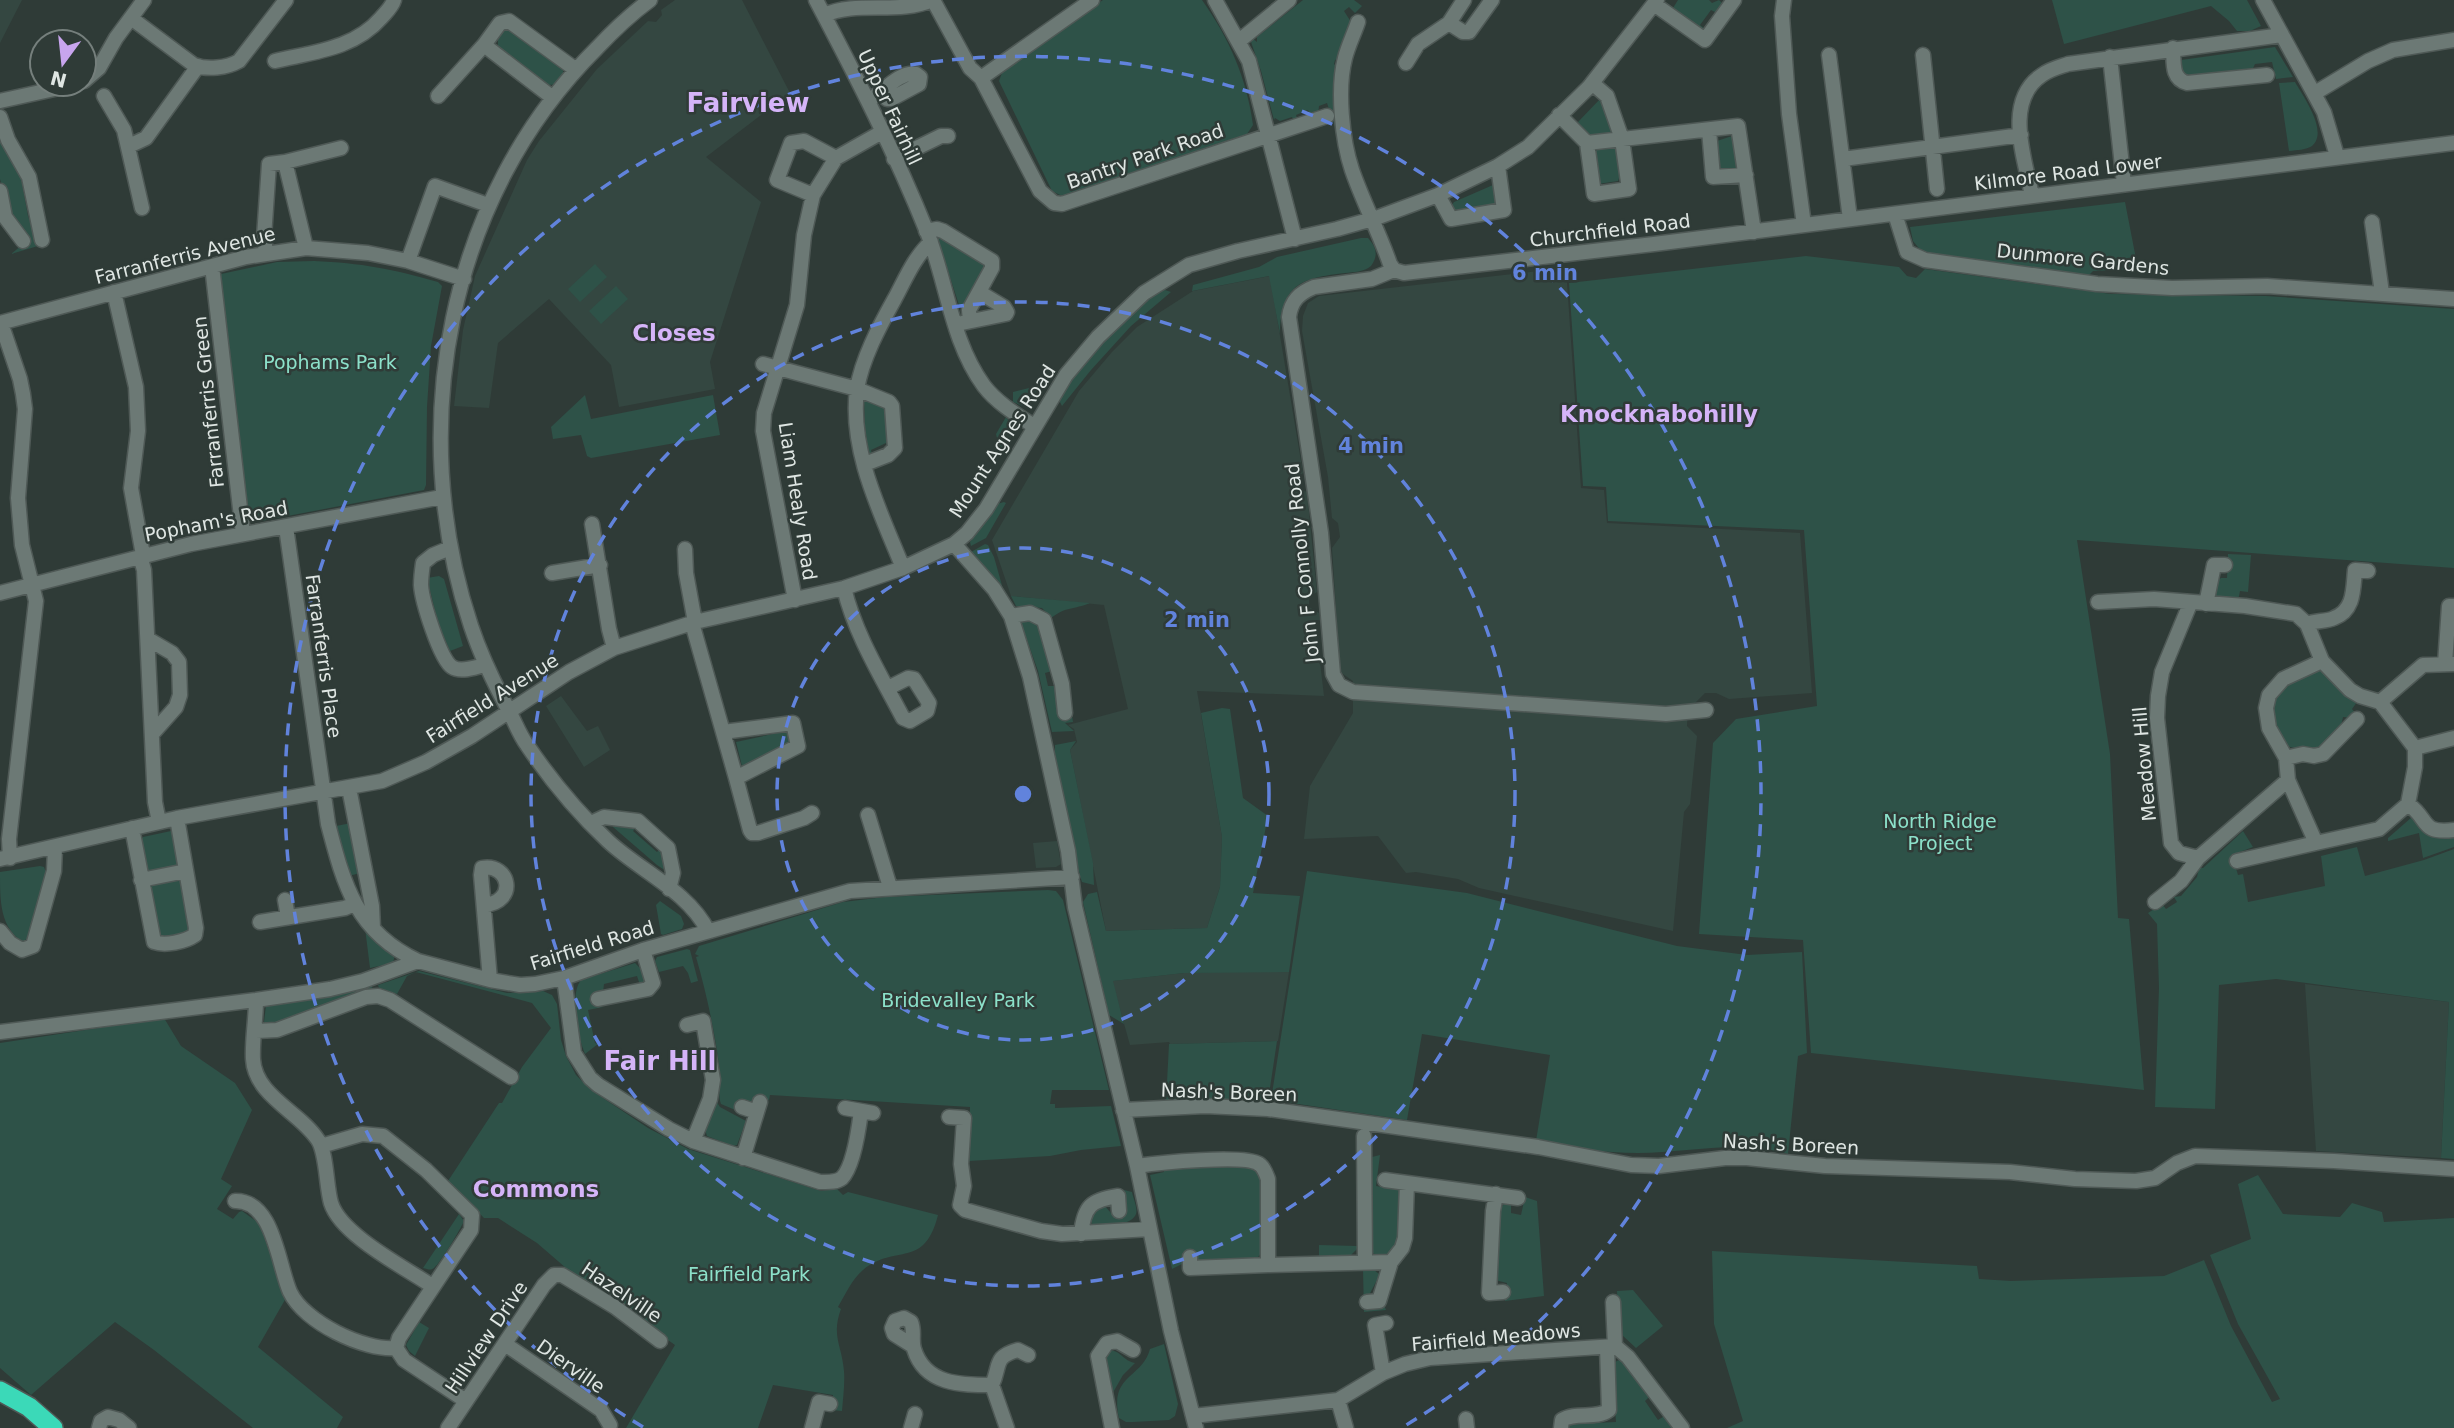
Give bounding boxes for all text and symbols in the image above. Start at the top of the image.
north arrow [28,28,98,98]
street label: Upper Fairhill [854,46,926,168]
text: N [48,67,69,92]
district label: Fairview [686,88,810,118]
street label: Bantry Park Road [1064,119,1226,193]
street label: Kilmore Road Lower [1973,150,2163,194]
street label: Churchfield Road [1528,209,1692,251]
street label: Farranferris Avenue [92,222,278,288]
street label: Dunmore Gardens [1996,239,2170,279]
text: 6 min [1512,261,1578,285]
street label: Farranferris Green [188,315,228,489]
district label: Closes [632,320,716,346]
park label: Pophams Park [263,351,397,373]
street label: Mount Agnes Road [944,360,1060,522]
district label: Knocknabohilly [1560,401,1758,427]
street label: Liam Healy Road [775,420,821,582]
text: 4 min [1338,434,1404,458]
street label: John F Connolly Road [1281,462,1324,665]
street label: Popham's Road [142,496,290,546]
street label: Farranferris Place [302,573,346,739]
text: 2 min [1164,608,1230,632]
street label: Fairfield Avenue [422,649,562,747]
street label: Meadow Hill [2128,706,2160,822]
centre of rings [1011,782,1035,806]
park label: North Ridge Project [1883,810,1997,854]
street label: Fairfield Road [527,916,657,974]
park label: Bridevalley Park [881,989,1035,1011]
district label: Fair Hill [603,1046,717,1076]
street label: Nash's Boreen [1160,1079,1298,1105]
street label: Nash's Boreen [1722,1129,1860,1159]
district label: Commons [473,1176,599,1202]
street label: Hazelville [578,1257,666,1327]
park label: Fairfield Park [688,1263,810,1285]
street label: Hillview Drive [440,1277,532,1397]
street label: Fairfield Meadows [1410,1319,1582,1355]
street label: Dierville [533,1335,609,1397]

